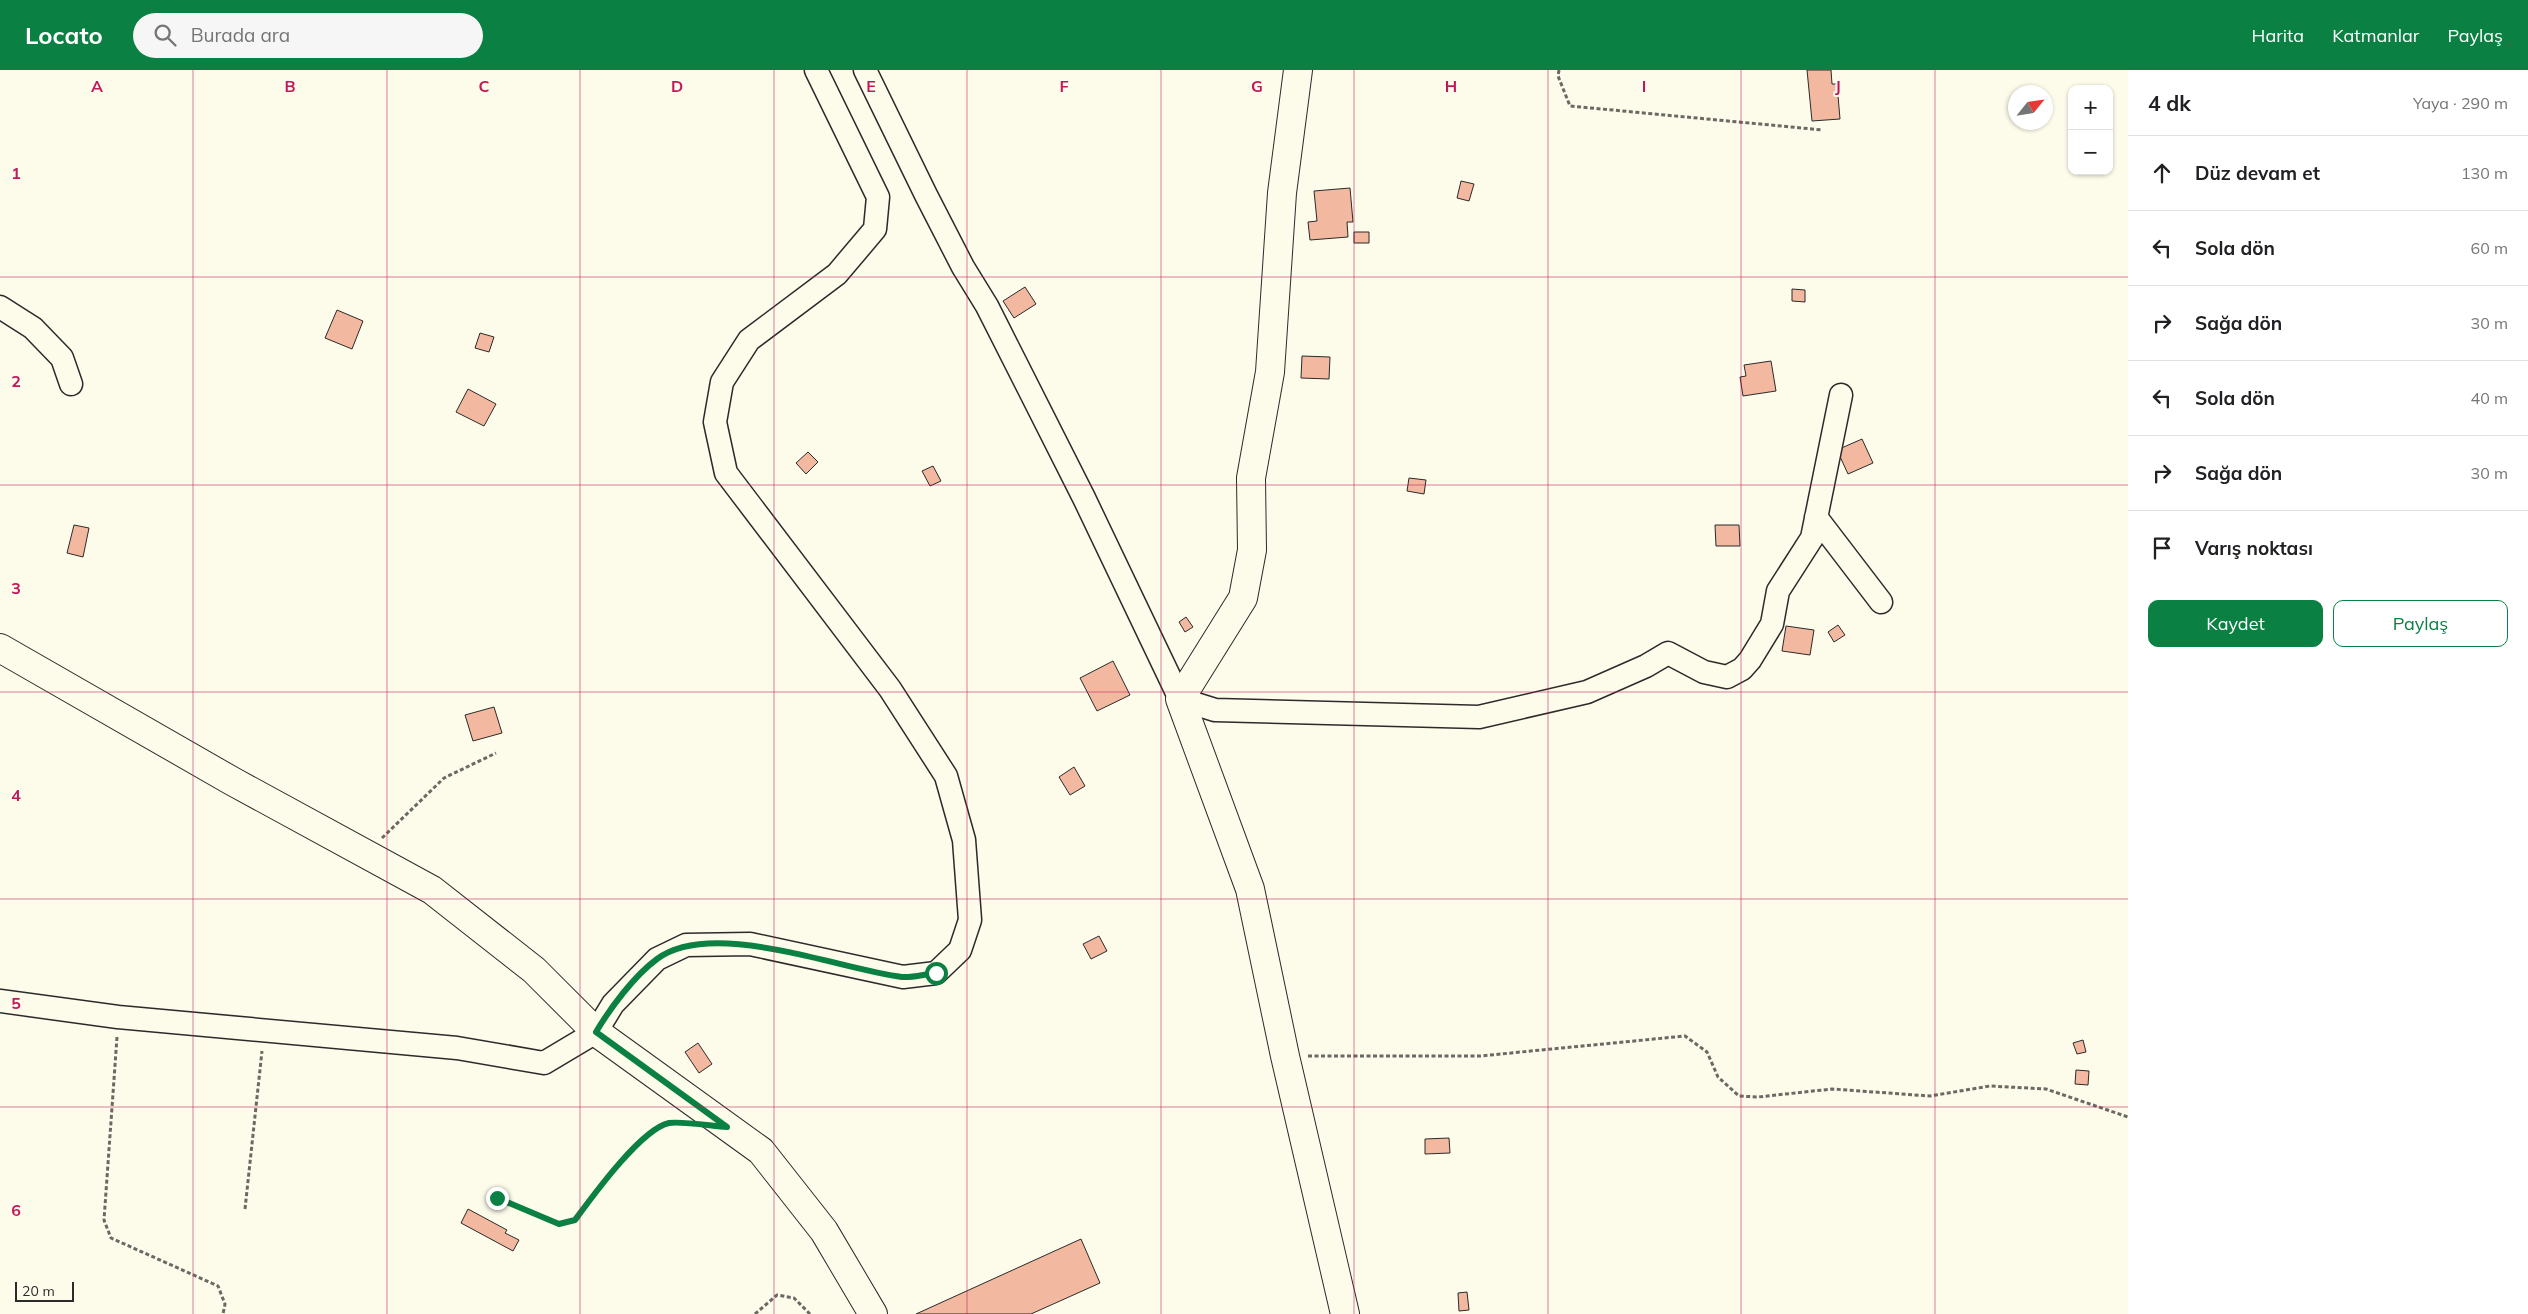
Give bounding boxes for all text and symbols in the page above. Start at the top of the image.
search box [133,13,483,58]
text: Locato [25,20,103,50]
icon: search [151,21,179,49]
text: Burada ara [191,23,290,47]
text: Harita [2252,24,2304,47]
text: Katmanlar [2332,24,2419,47]
text: Paylaş [2447,24,2503,47]
text: A [91,76,103,96]
text: B [284,76,296,96]
text: C [479,76,490,96]
text: D [671,76,683,96]
text: E [866,76,876,96]
text: F [1059,76,1069,96]
text: G [1251,76,1263,96]
text: H [1445,76,1457,96]
text: I [1642,76,1646,96]
text: J [1835,76,1841,96]
north arrow [2008,85,2053,130]
map controls [2068,85,2113,175]
button: + [2068,85,2113,130]
text: 4 dk [2148,90,2191,116]
text: Yaya · 290 m [2413,93,2508,113]
button: − [2068,130,2113,175]
icon: ahead [2148,159,2176,187]
text: Düz devam et [2195,161,2320,185]
text: 1 [11,163,21,183]
text: 130 m [2461,163,2508,183]
icon: left [2148,234,2176,262]
text: Sola dön [2195,236,2275,260]
text: 60 m [2471,238,2508,258]
icon: right [2148,309,2176,337]
text: Sağa dön [2195,311,2282,335]
text: 30 m [2471,313,2508,333]
text: 2 [11,371,21,391]
icon: left [2148,384,2176,412]
text: Sola dön [2195,386,2275,410]
text: 40 m [2471,388,2508,408]
icon: right [2148,459,2176,487]
text: Sağa dön [2195,461,2282,485]
text: 30 m [2471,463,2508,483]
icon: arrive [2148,534,2176,562]
text: Varış noktası [2195,536,2313,560]
text: 3 [11,578,21,598]
button: Kaydet [2148,600,2323,647]
button: Paylaş [2333,600,2508,647]
text: 4 [11,785,21,805]
route start [925,962,948,985]
text: 5 [11,993,21,1013]
route end [486,1187,509,1210]
text: 6 [11,1200,21,1220]
scale bar [15,1279,74,1302]
text: 20 m [22,1282,55,1300]

